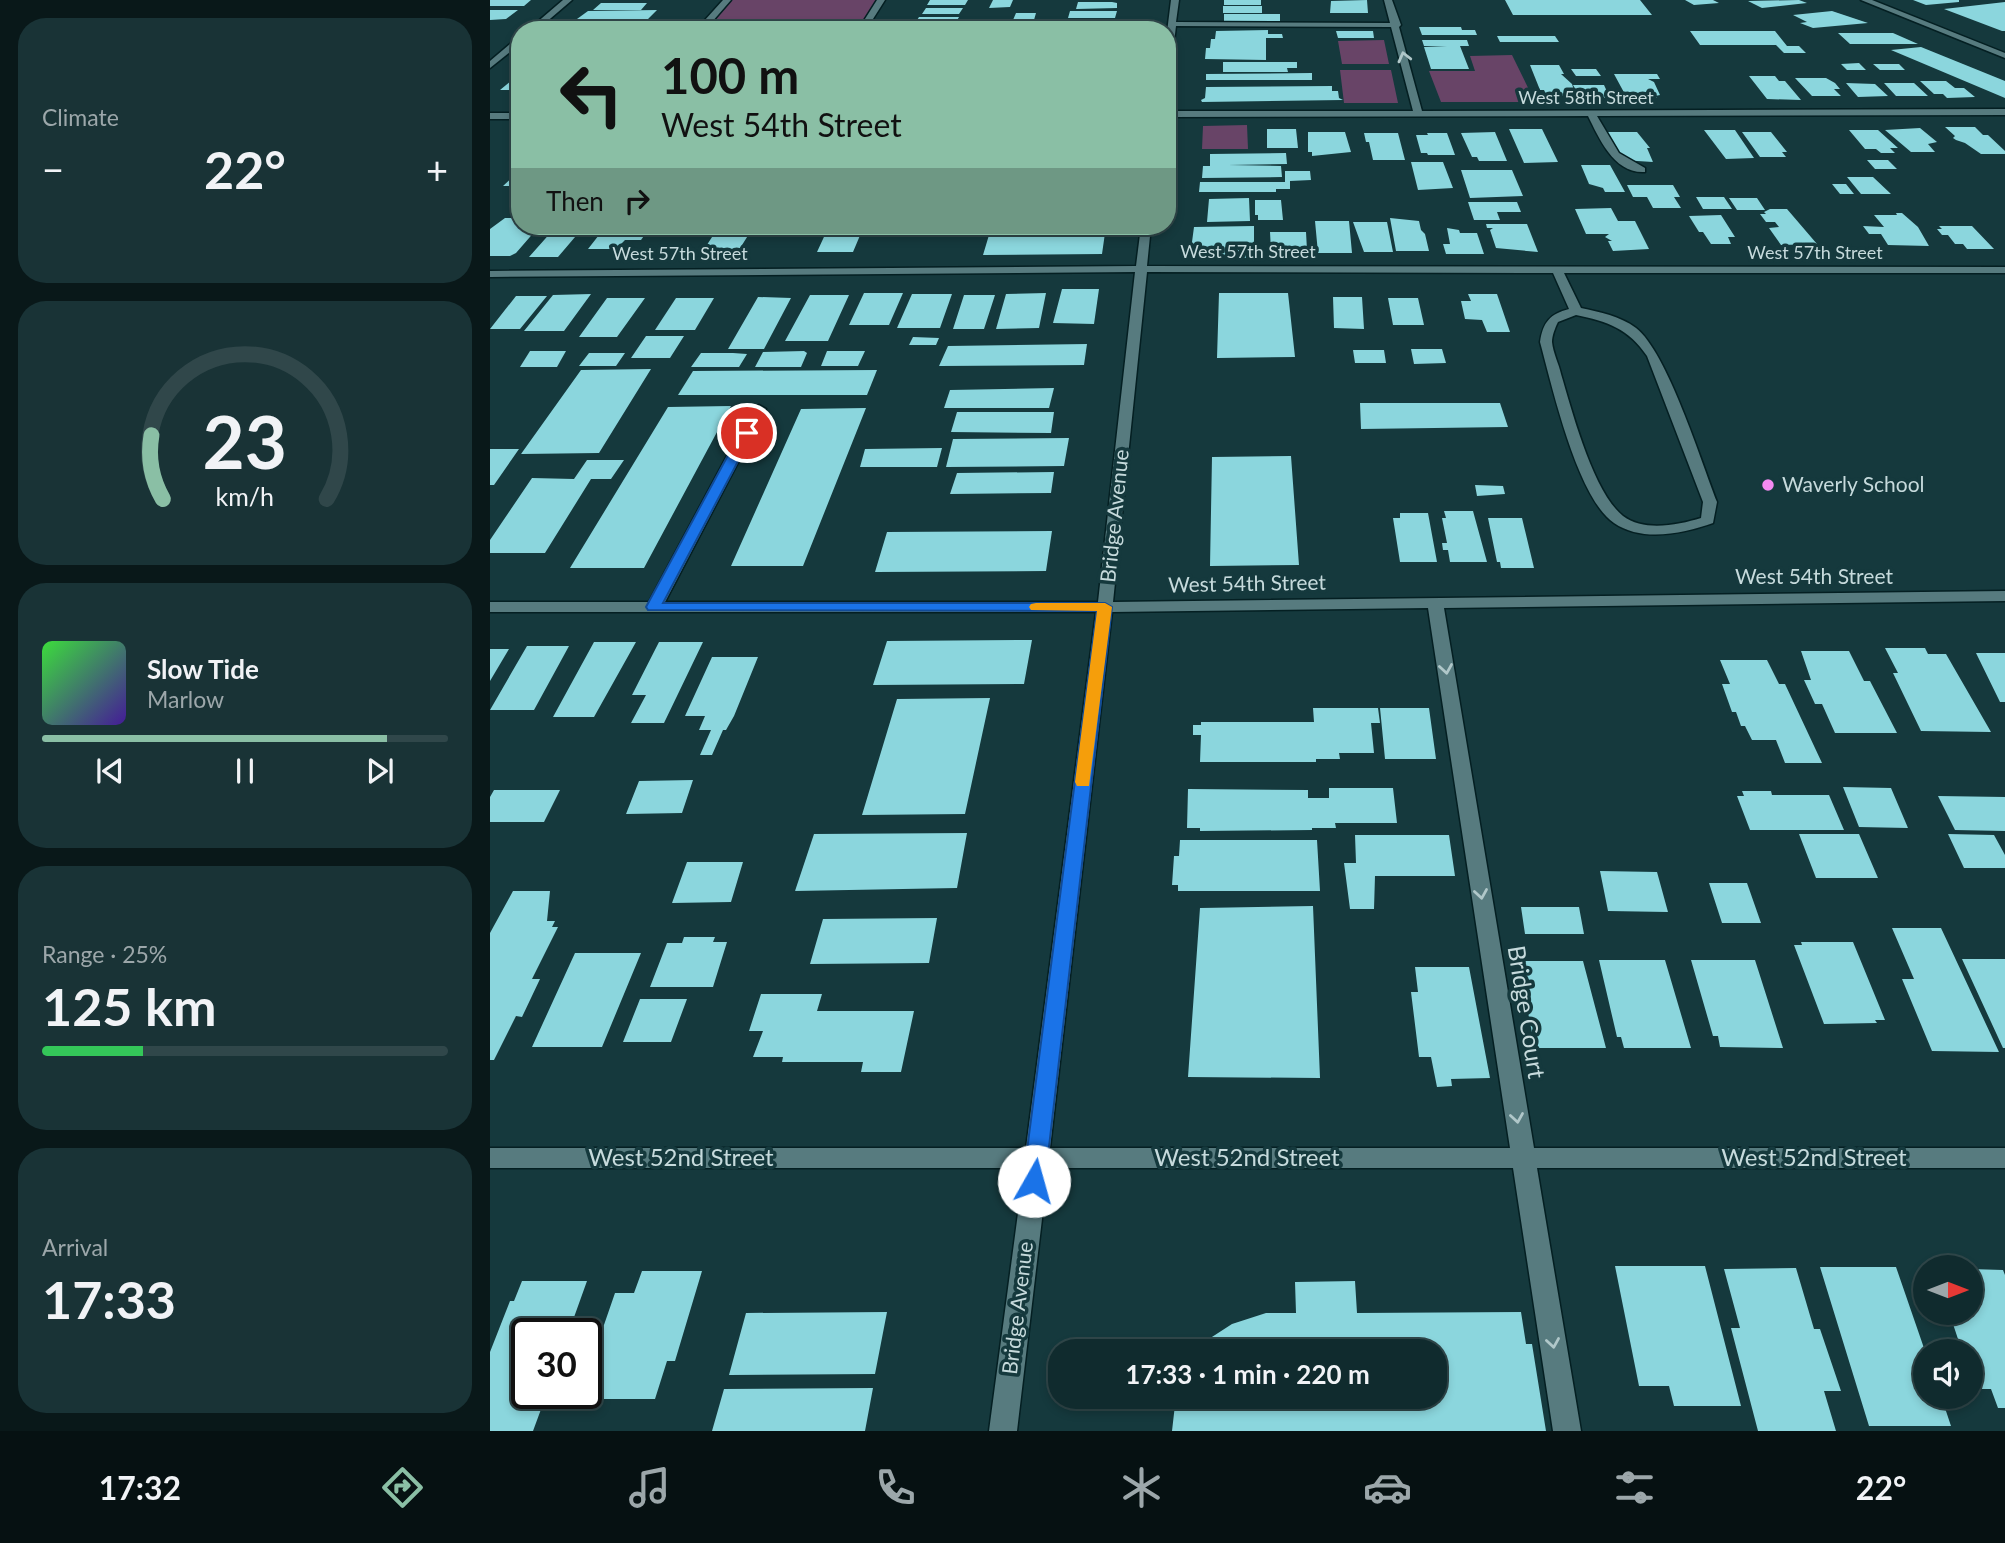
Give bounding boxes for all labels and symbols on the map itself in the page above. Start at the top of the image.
one-way arrow [1398,51,1412,63]
street label: West 58th Street [1518,86,1654,108]
street label: West 57th Street [1180,240,1316,262]
street label: West 57th Street [1747,241,1883,263]
street label: West 57th Street [612,242,748,264]
pin [717,403,777,463]
street label: Bridge Avenue [1094,448,1133,584]
place label: Waverly School [1782,471,1925,496]
marker: Waverly School [1760,477,1776,493]
street label: West 54th Street [1735,563,1893,588]
street label: West 54th Street [1168,569,1327,596]
one-way arrow [1438,663,1453,675]
one-way arrow [1473,888,1488,899]
street label: Bridge Court [1503,943,1552,1081]
one-way arrow [1509,1112,1524,1124]
street label: West 52nd Street [588,1142,774,1171]
street label: West 52nd Street [1154,1142,1340,1171]
street label: West 52nd Street [1721,1142,1907,1171]
position arrow [997,1144,1071,1218]
street label: Bridge Avenue [996,1240,1037,1376]
north arrow [1913,1255,1983,1325]
speed limit sign: 30 [511,1318,602,1409]
one-way arrow [1545,1337,1560,1349]

